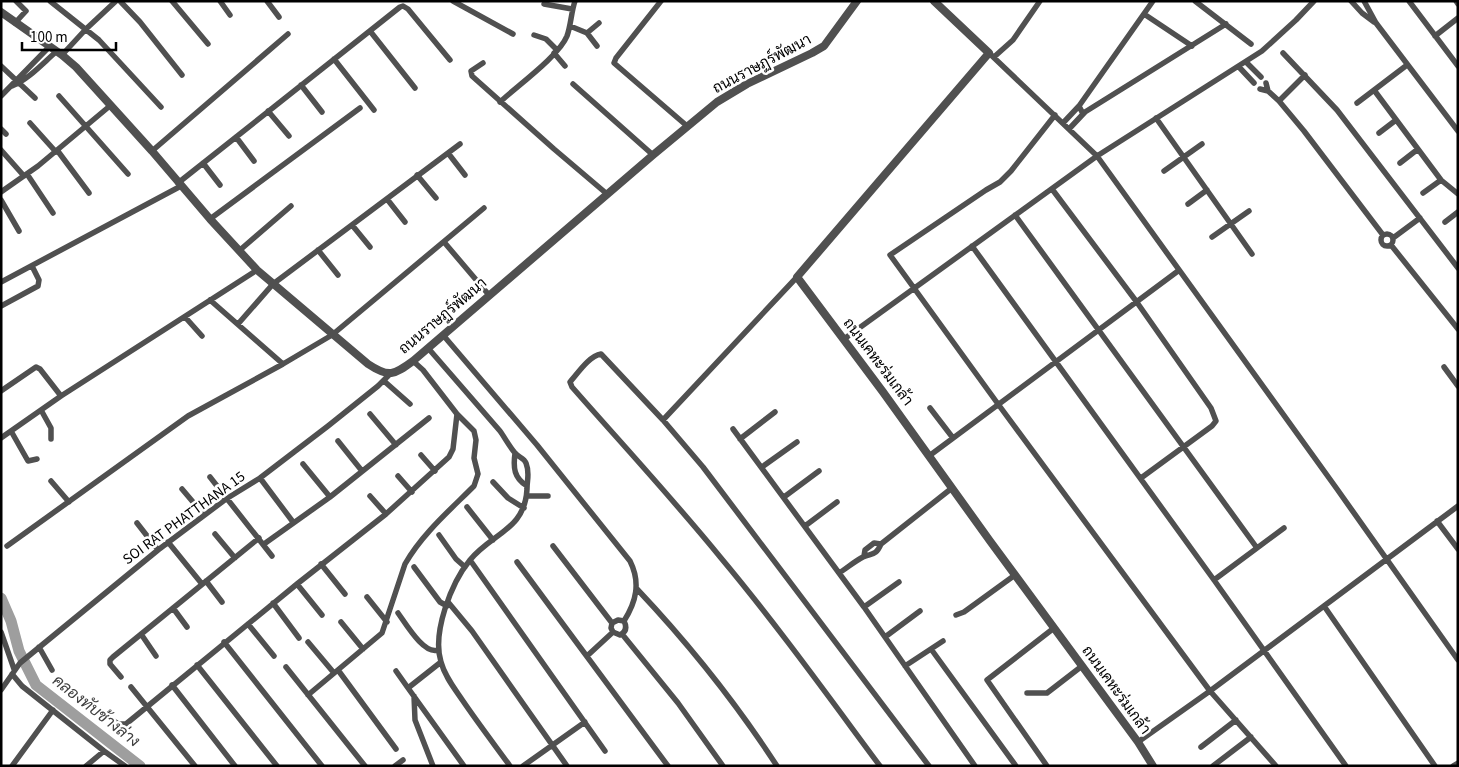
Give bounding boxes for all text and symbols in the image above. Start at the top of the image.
scale bar [22,20,116,52]
text: 100 m [30,27,68,48]
street label: ถนนราษฏร์พัฒนา [709,29,815,99]
street label: ถนนราษฏร์พัฒนา [394,273,492,359]
street label: ถนนเคหะร่มเกล้า [838,314,918,410]
street label: SOI RAT PHATTHANA 15 [118,466,250,570]
street label: ถนนเคหะร่มเกล้า [1077,641,1155,739]
water label: คลองทับช้างล่าง [48,669,145,752]

